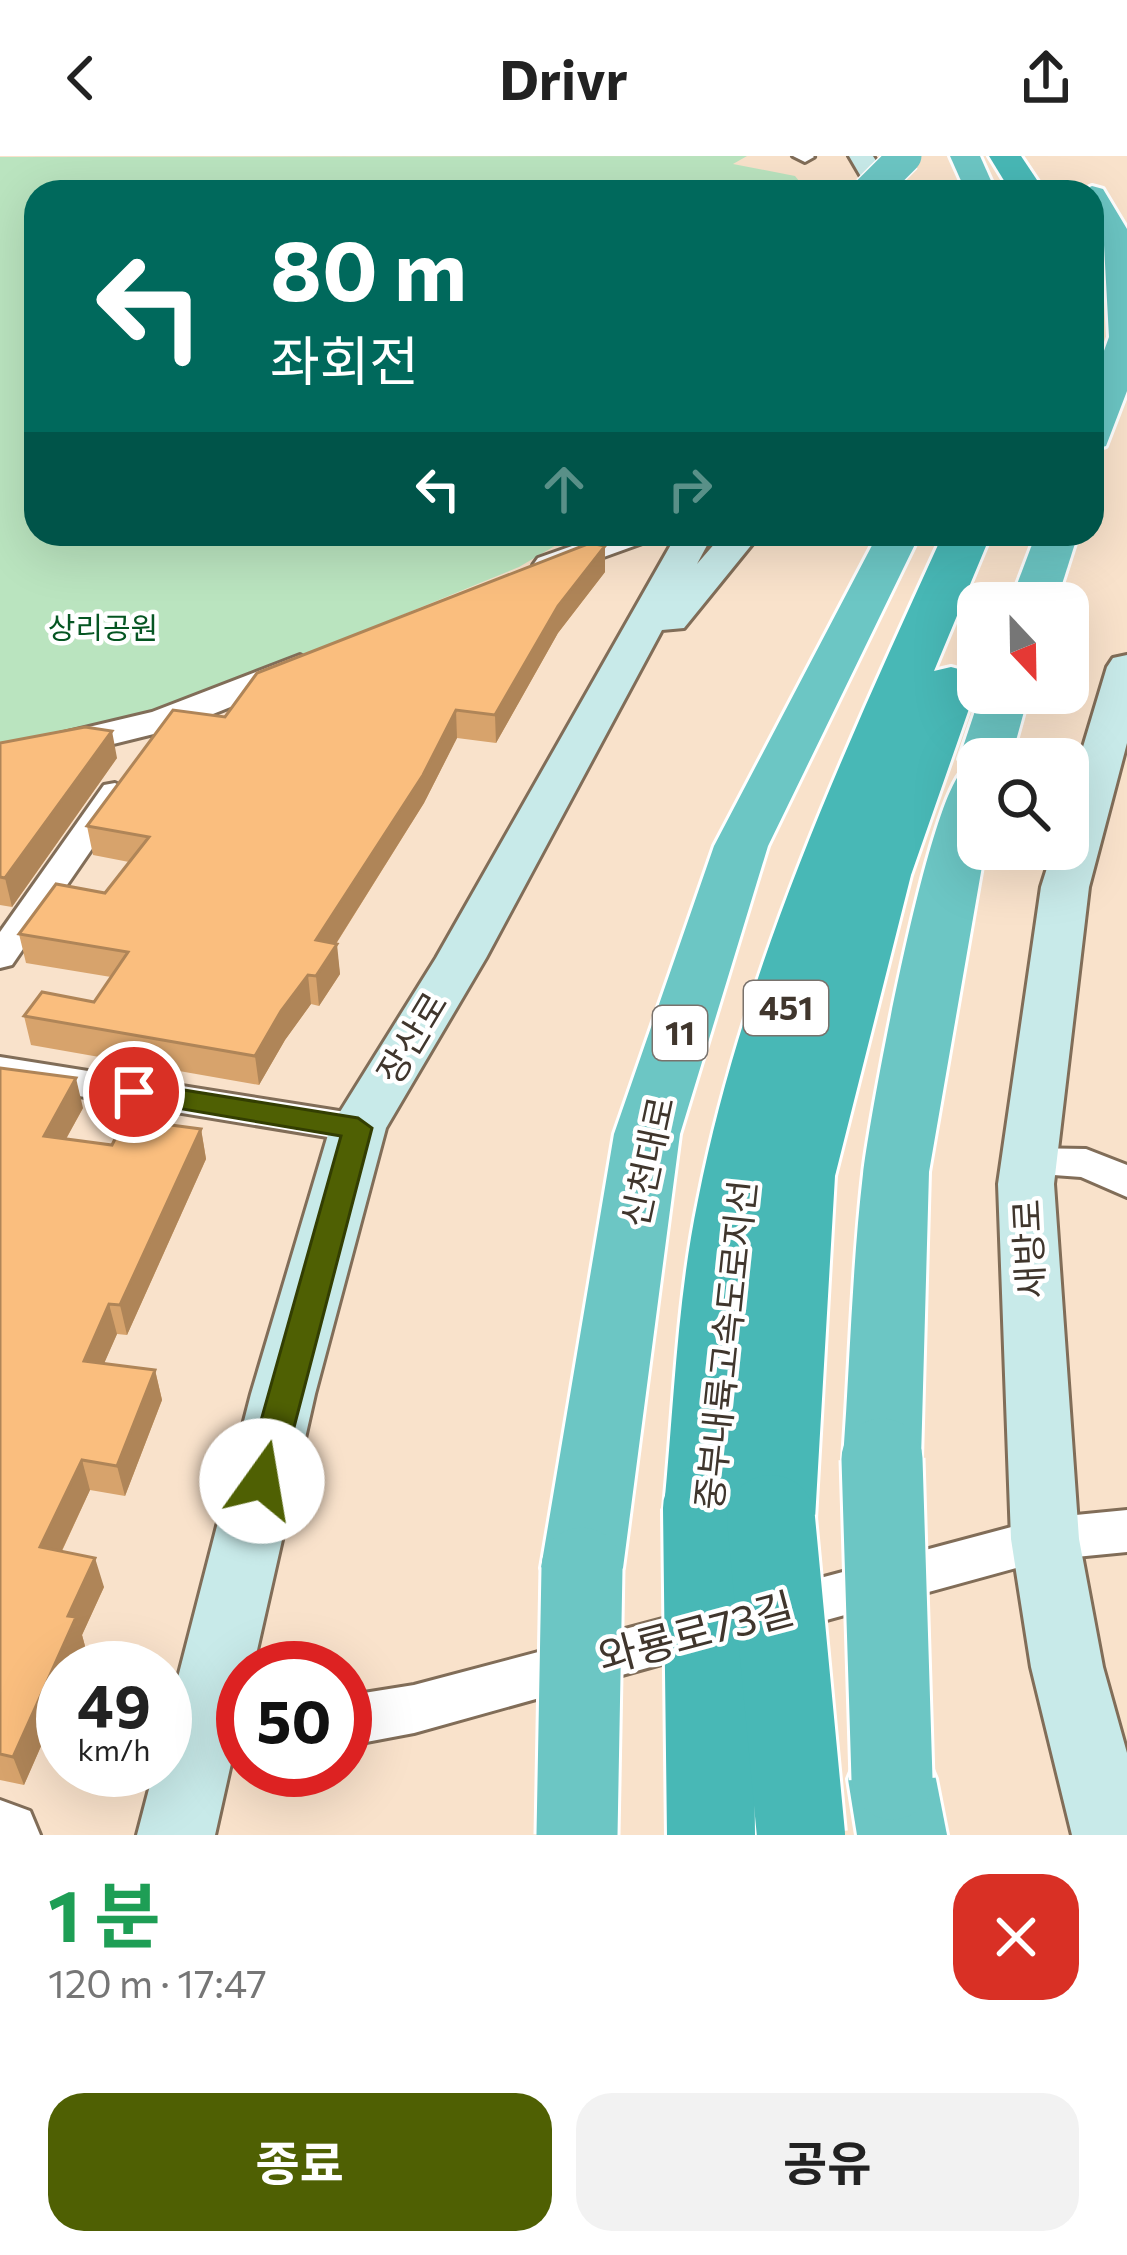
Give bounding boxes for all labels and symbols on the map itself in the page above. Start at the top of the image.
north arrow [957,582,1089,714]
park label: 상리공원 [48,608,158,645]
road number: 451 [744,981,828,1035]
street label: 장산로 [366,983,455,1091]
road number: 11 [653,1006,707,1060]
pin [83,1041,185,1143]
street label: 신천대로 [611,1092,681,1231]
street label: 중부내륙고속도로지선 [685,1178,763,1512]
street label: 새방로 [1002,1198,1052,1300]
position arrow [199,1418,325,1544]
street label: 와룡로73길 [592,1580,799,1682]
speed limit sign: 50 [216,1641,372,1797]

